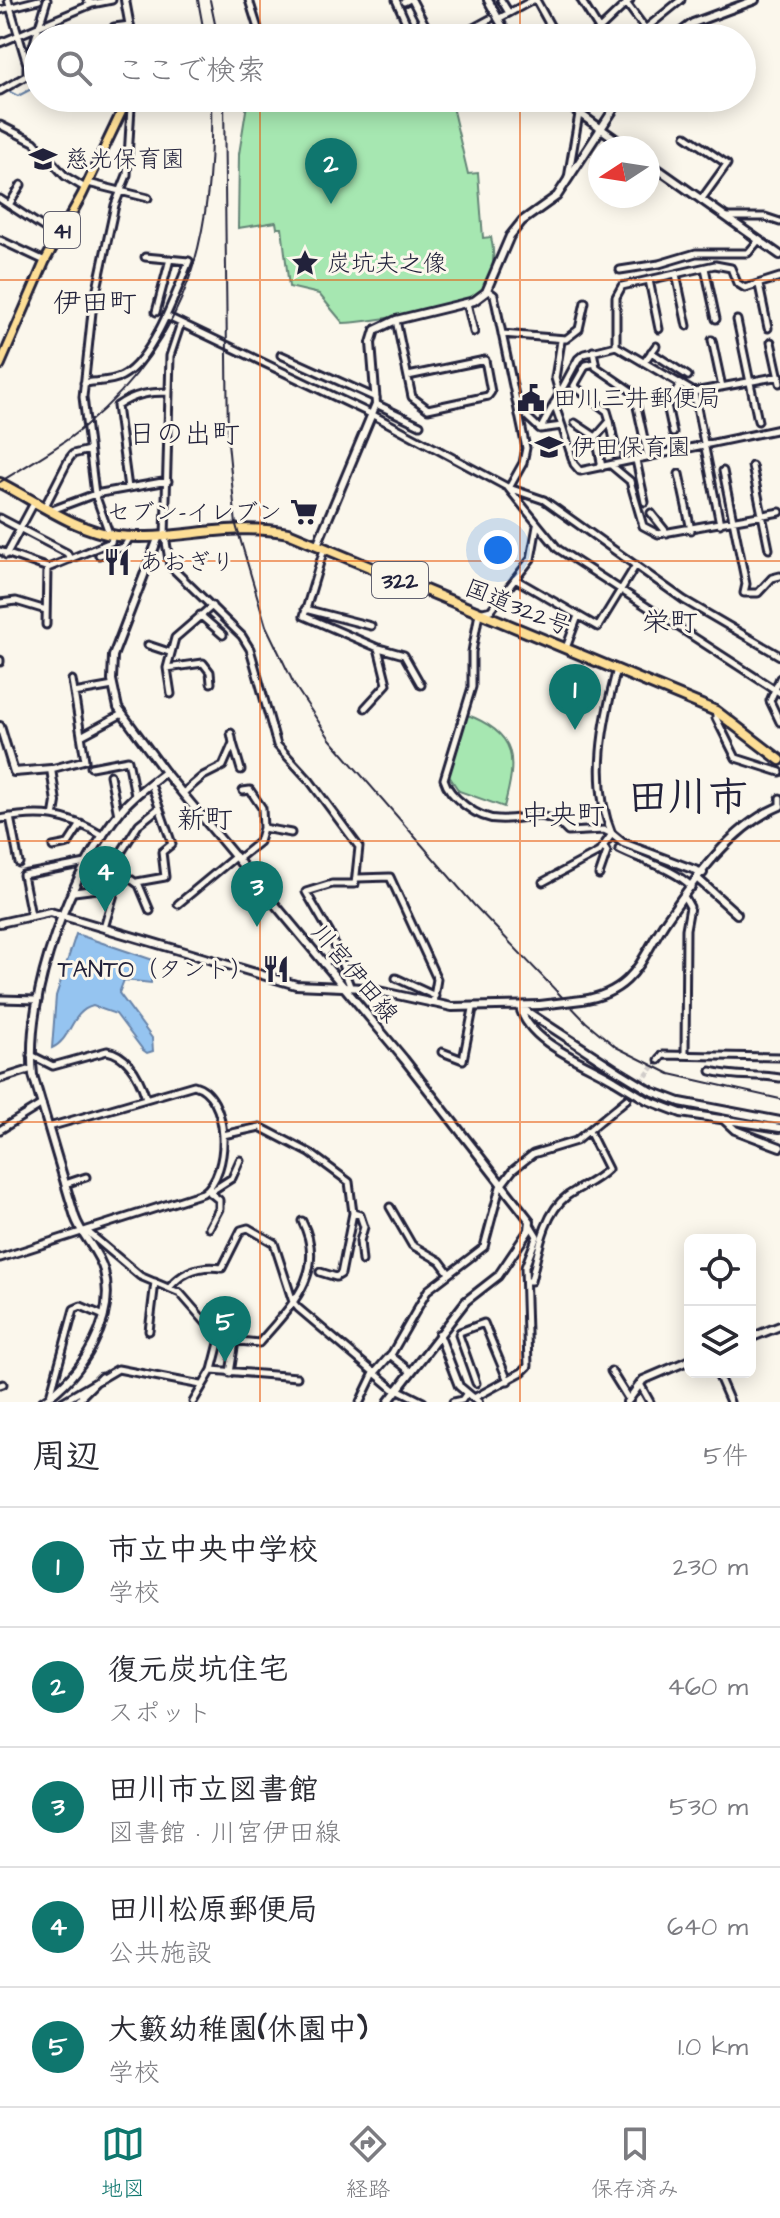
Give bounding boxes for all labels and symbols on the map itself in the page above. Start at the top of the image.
north arrow [588,136,660,208]
pin: 2 [305,138,357,204]
place label: 慈光保育園 [65,143,185,177]
school or university icon: 慈光保育園 [28,144,58,174]
road number: 41 [44,212,80,248]
place label: 炭坑夫之像 [327,247,447,281]
place icon: 炭坑夫之像 [290,248,320,278]
district label: 伊田町 [53,284,137,323]
place label: 田川三井郵便局 [553,382,721,416]
public building icon: 田川三井郵便局 [516,383,546,413]
district label: 日の出町 [128,415,240,454]
place label: 伊田保育園 [571,431,691,465]
school or university icon: 伊田保育園 [534,432,564,462]
place label: セブン-イレブン [107,496,282,530]
supermarket icon: セブン-イレブン [289,497,319,527]
your location [478,530,518,570]
place label: あおぎり [139,546,235,580]
restaurant icon: あおぎり [102,547,132,577]
road number: 322 [372,562,428,598]
street label: 国道322号 [459,571,576,645]
district label: 栄町 [642,603,698,642]
pin: 1 [549,664,601,730]
district label: 田川市 [628,771,748,826]
district label: 中央町 [521,796,605,835]
district label: 新町 [177,800,233,839]
pin: 4 [79,846,131,912]
pin: 3 [231,861,283,927]
street label: 川宮伊田線 [303,917,406,1031]
place label: TANTO（タント） [58,953,254,987]
restaurant icon: TANTO（タント） [261,954,291,984]
pin: 5 [199,1296,251,1362]

